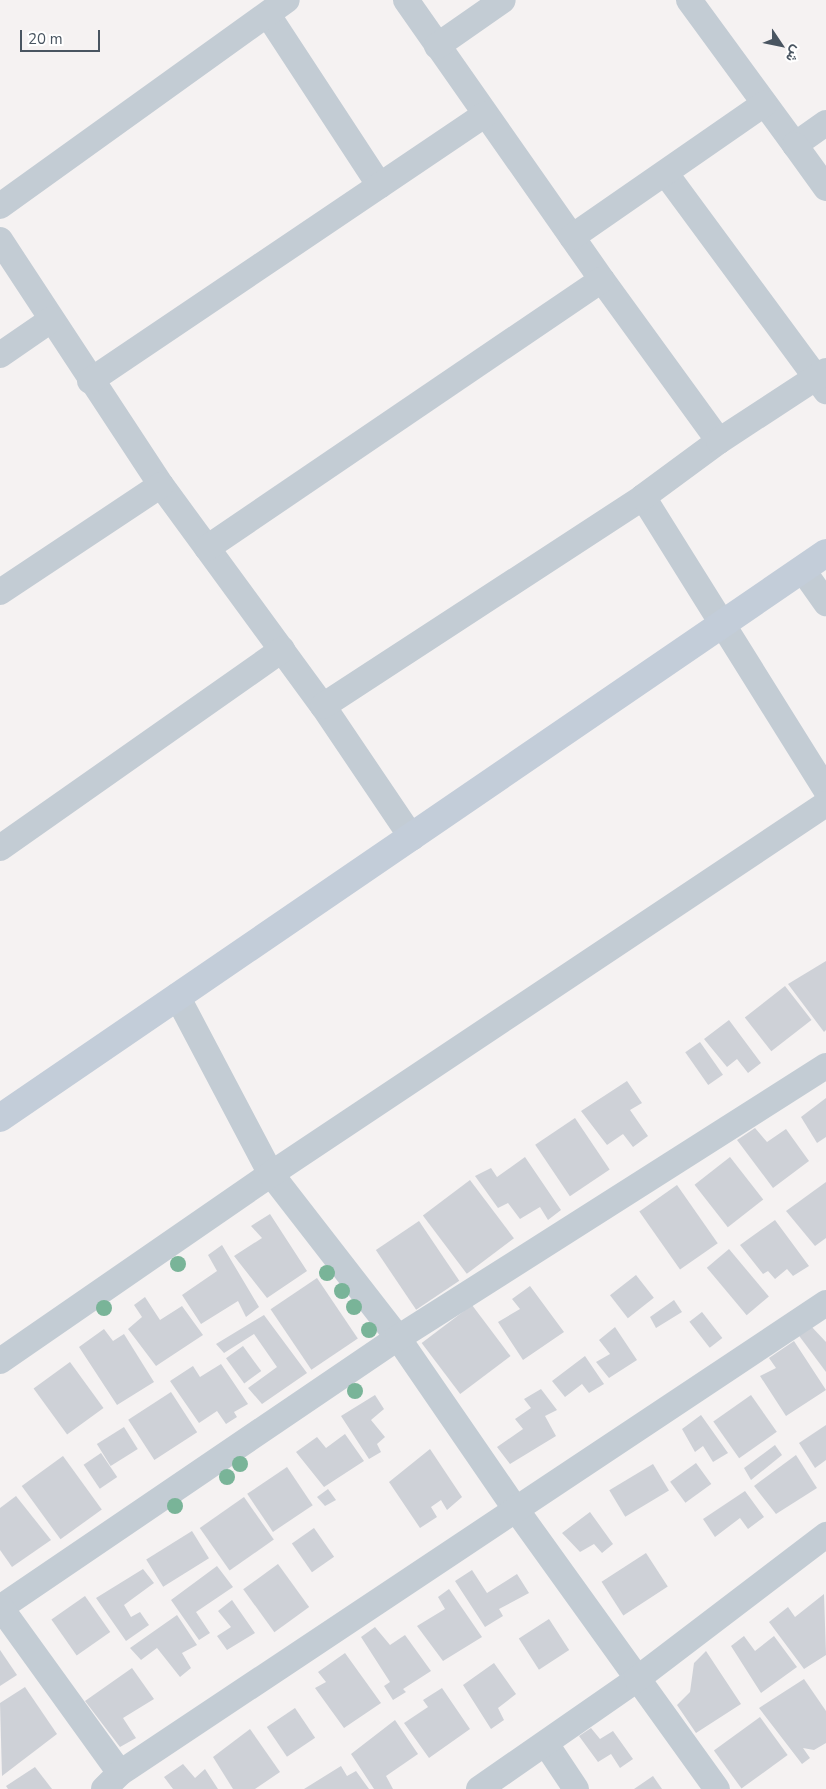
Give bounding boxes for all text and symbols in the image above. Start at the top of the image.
scale bar [22,20,102,52]
north arrow [756,20,806,70]
text: 20 m [28,29,63,49]
text: ش [781,41,806,66]

